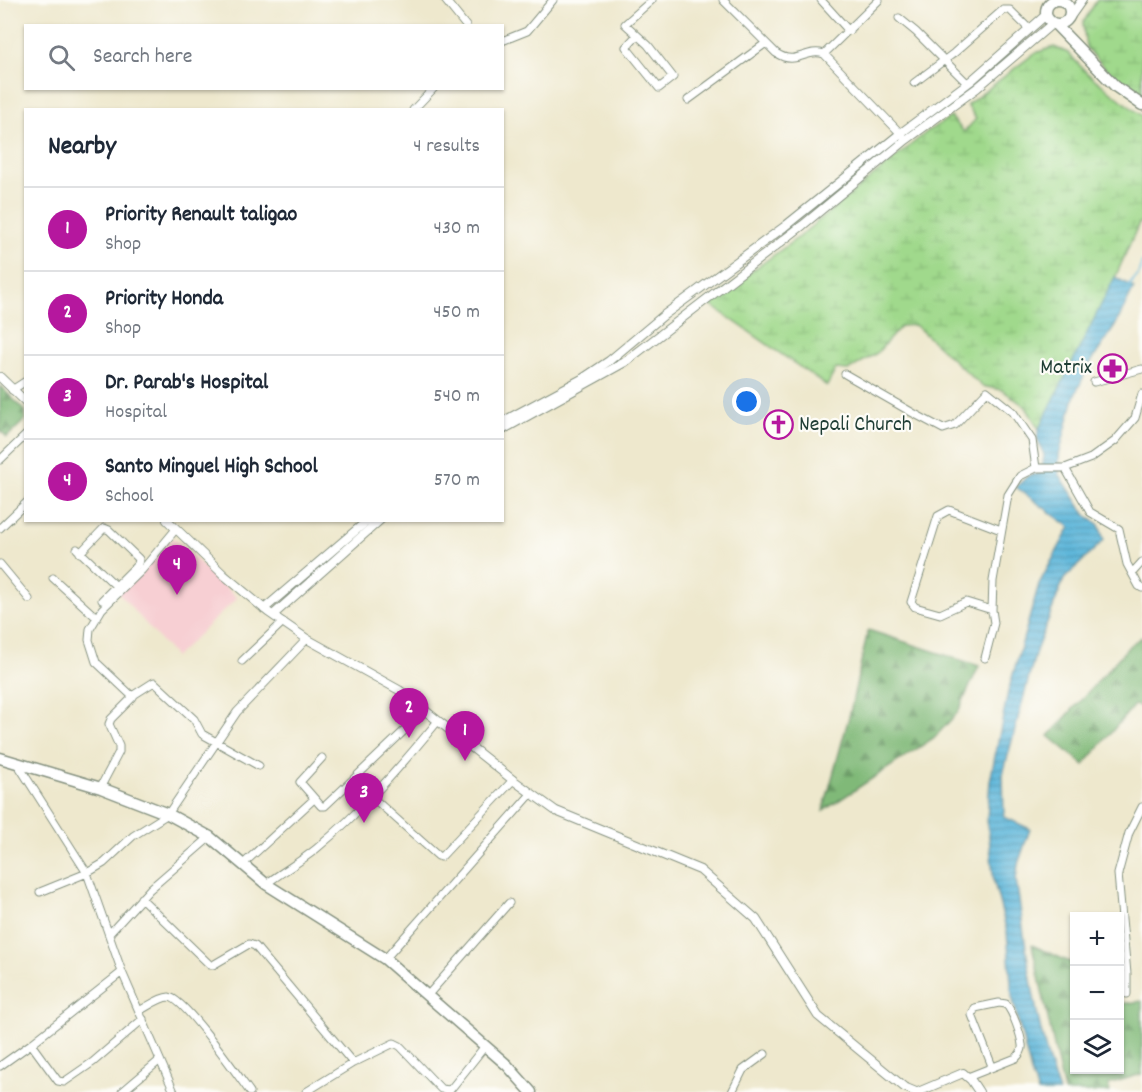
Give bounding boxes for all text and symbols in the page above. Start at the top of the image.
search box [24,24,504,90]
icon: search [45,41,78,74]
text: Search here [93,42,192,73]
text: Nearby [48,129,116,166]
text: 4 results [413,133,480,161]
text: Priority Renault taligao [105,200,297,231]
text: 1 [65,215,70,243]
text: 430 m [434,215,480,243]
text: Shop [105,231,141,259]
text: Priority Honda [105,284,223,315]
text: 2 [63,299,72,327]
text: 450 m [433,299,480,327]
text: Shop [105,315,141,343]
pharmacy icon: Matrix [1097,352,1129,384]
place label: Matrix [1040,353,1092,384]
text: Dr. Parab's Hospital [105,368,268,399]
text: 3 [63,383,72,411]
text: 540 m [433,383,480,411]
your location [732,387,761,416]
text: Hospital [105,399,167,427]
church icon: Nepali Church [762,409,794,441]
place label: Nepali Church [799,410,912,441]
text: Santo Minguel High School [105,452,318,483]
text: 4 [63,467,72,495]
text: 570 m [434,467,480,495]
text: School [105,483,154,511]
pin: 4 [158,546,196,595]
pin: 2 [390,688,428,738]
pin: 1 [446,712,484,761]
pin: 3 [344,774,384,823]
map controls [1070,912,1124,1074]
button: + [1070,912,1124,966]
button: − [1070,966,1124,1020]
button: layers [1070,1020,1124,1074]

